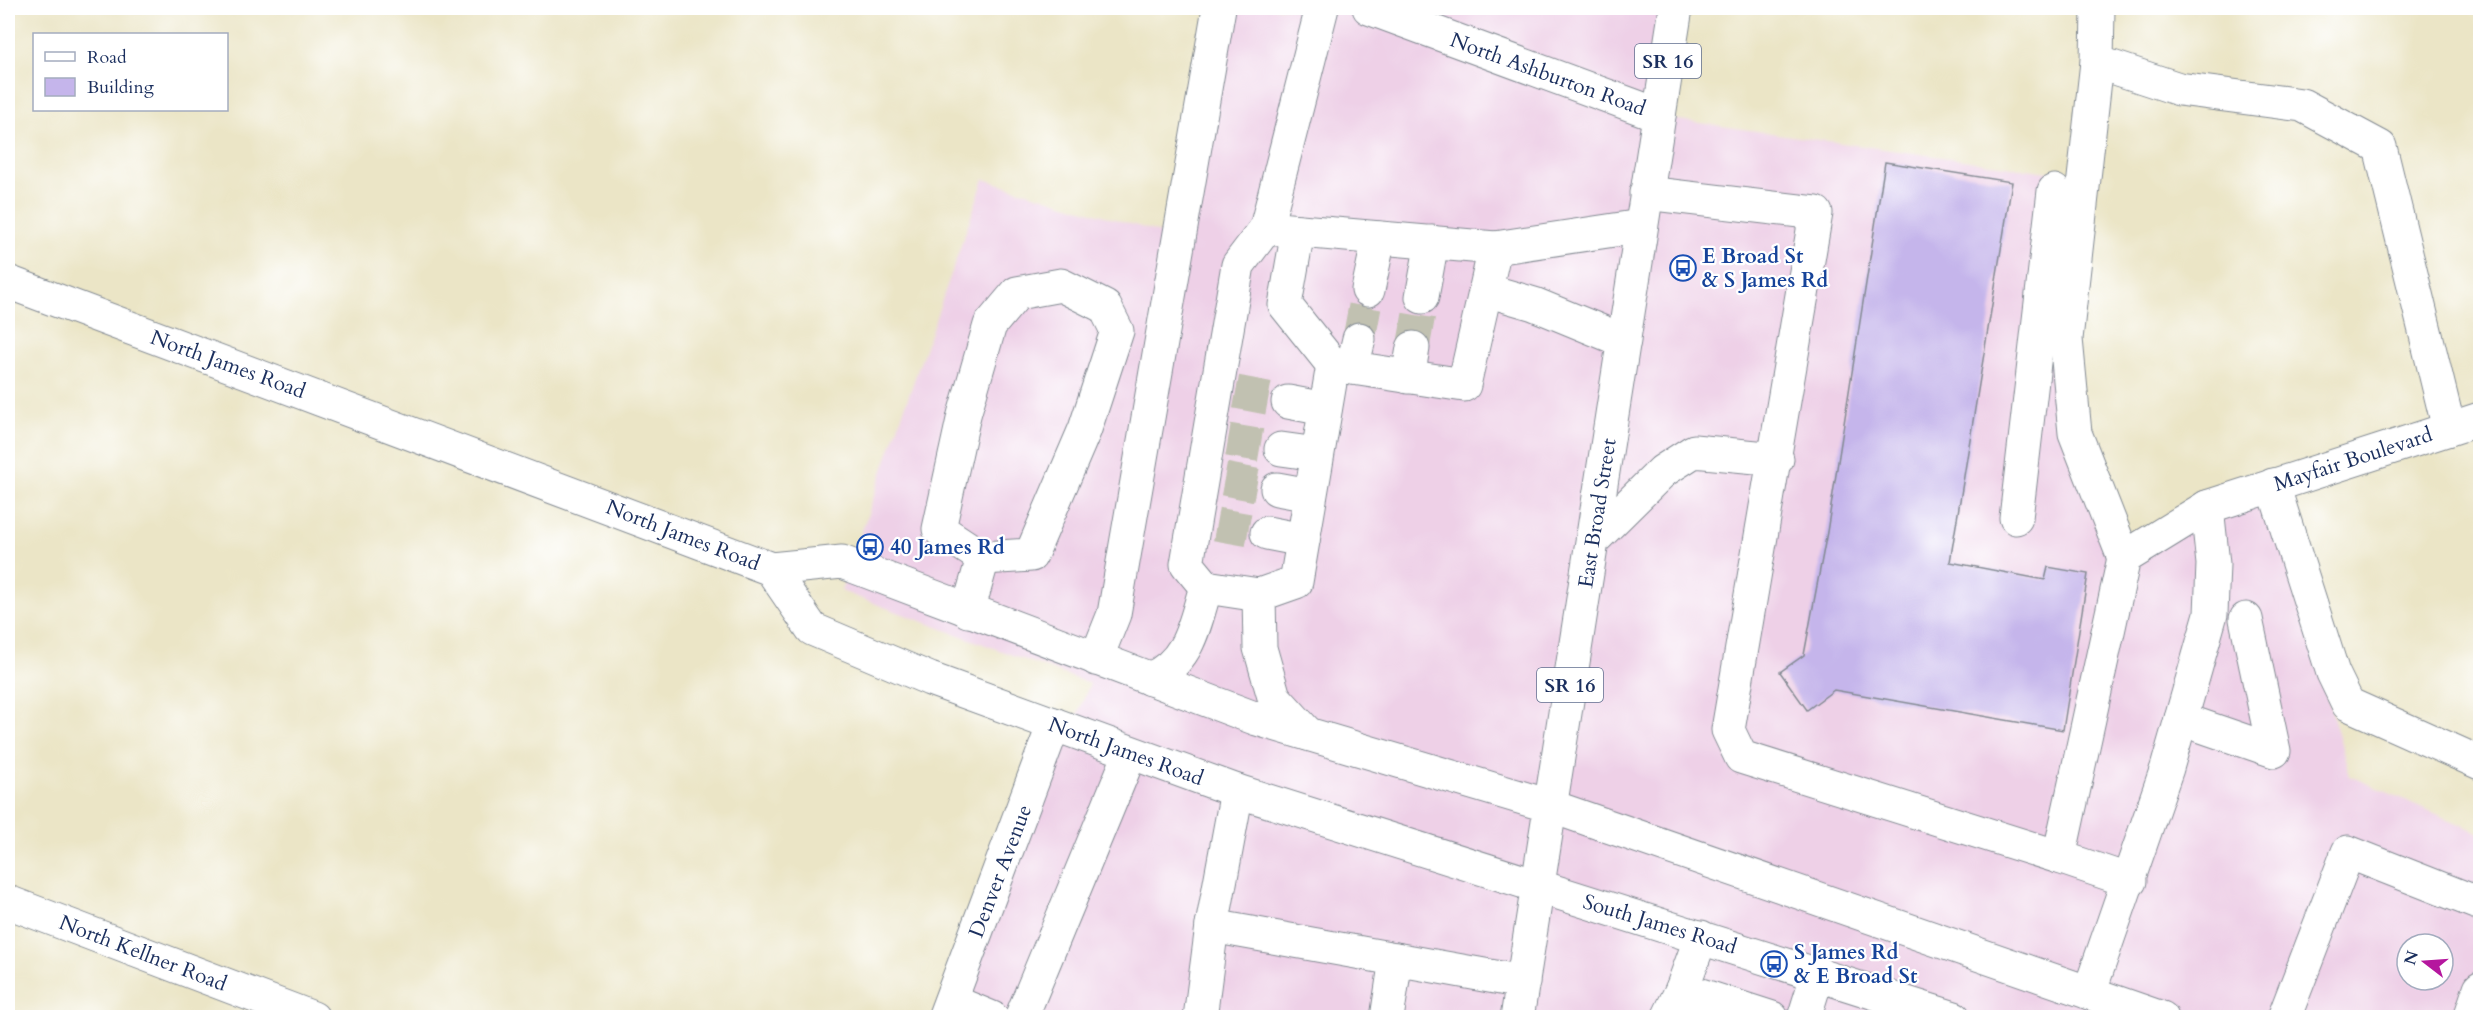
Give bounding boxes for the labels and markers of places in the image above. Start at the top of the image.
place label: E Broad St & S James Rd [1702,242,1828,295]
bus stop icon: E Broad St & S James Rd [1668,253,1698,283]
bus stop icon: 40 James Rd [855,532,885,562]
place label: 40 James Rd [890,533,1005,562]
place label: S James Rd & E Broad St [1794,938,1918,991]
bus stop icon: S James Rd & E Broad St [1759,949,1789,979]

